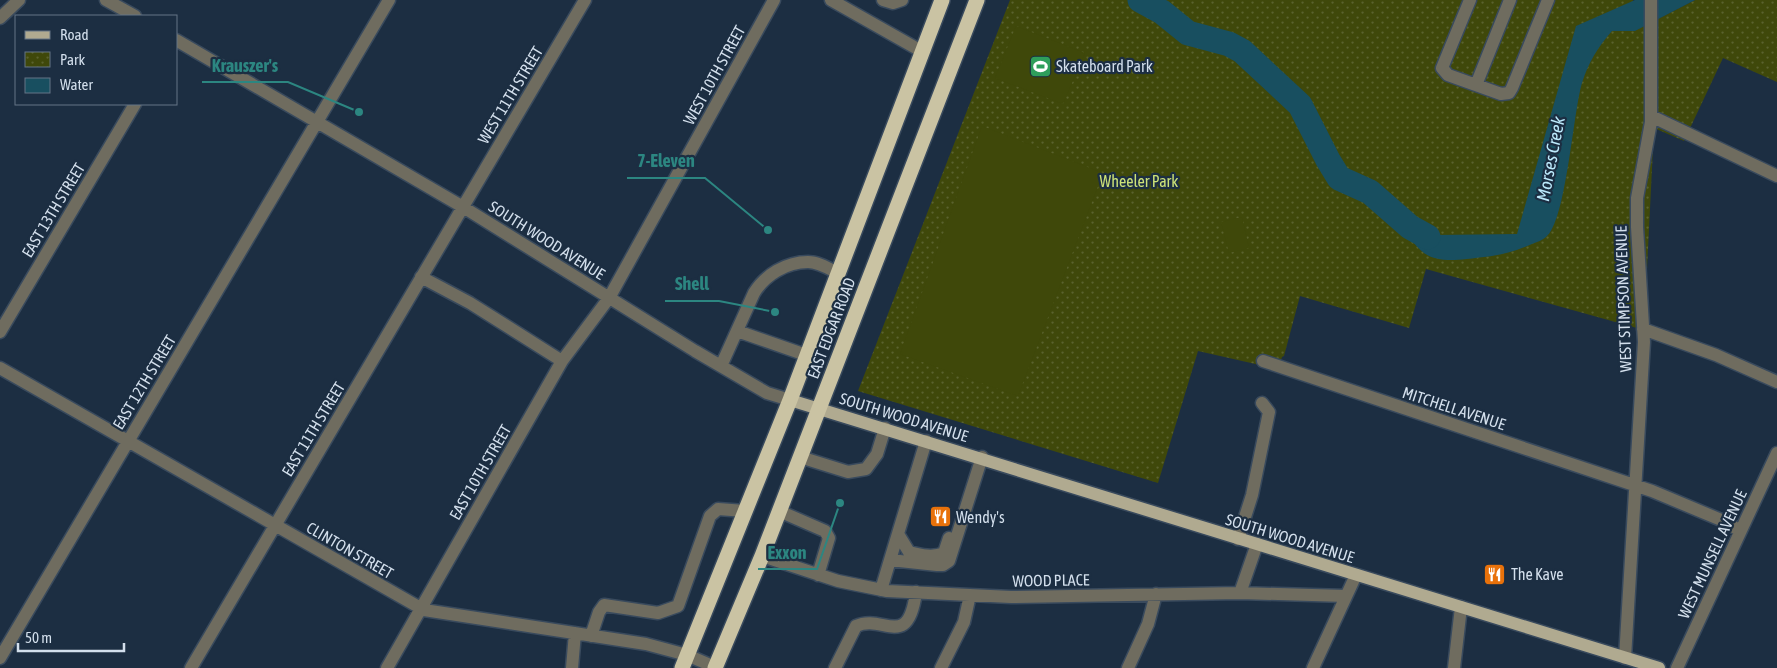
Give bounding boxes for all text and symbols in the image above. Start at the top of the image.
legend [15,15,178,105]
street label: WEST 10TH STREET [679,22,749,128]
text: Road [60,26,89,43]
street label: WEST 11TH STREET [474,43,546,147]
callout: Krauszer's [202,49,288,82]
text: Park [60,51,85,68]
sports icon: Skateboard Park [1028,54,1052,78]
text: Krauszer's [212,55,279,76]
place label: Skateboard Park [1056,57,1153,75]
text: Water [60,76,93,93]
water label: Morses Creek [1532,114,1569,203]
callout: 7-Eleven [627,145,705,178]
text: 7-Eleven [637,150,695,171]
street label: EAST 13TH STREET [18,160,88,260]
park label: Wheeler Park [1100,172,1178,190]
street label: SOUTH WOOD AVENUE [486,197,608,283]
street label: WEST STIMPSON AVENUE [1611,225,1635,372]
callout: Shell [665,268,719,301]
text: Shell [675,273,709,294]
street label: EAST EDGAR ROAD [803,275,859,381]
street label: EAST 12TH STREET [109,332,179,432]
street label: EAST 11TH STREET [278,379,348,479]
street label: MITCHELL AVENUE [1400,383,1508,433]
street label: SOUTH WOOD AVENUE [838,389,970,445]
street label: EAST 10TH STREET [446,421,514,523]
street label: WEST MUNSELL AVENUE [1674,487,1750,621]
restaurant icon: Wendy's [928,505,952,529]
place label: Wendy's [956,508,1005,527]
street label: SOUTH WOOD AVENUE [1224,510,1356,566]
street label: CLINTON STREET [303,518,397,582]
callout: Exxon [758,536,817,569]
text: Exxon [767,542,807,563]
restaurant icon: The Kave [1483,562,1507,586]
place label: The Kave [1511,565,1564,583]
street label: WOOD PLACE [1012,570,1090,590]
scale bar [18,620,124,652]
text: 50 m [25,629,52,646]

